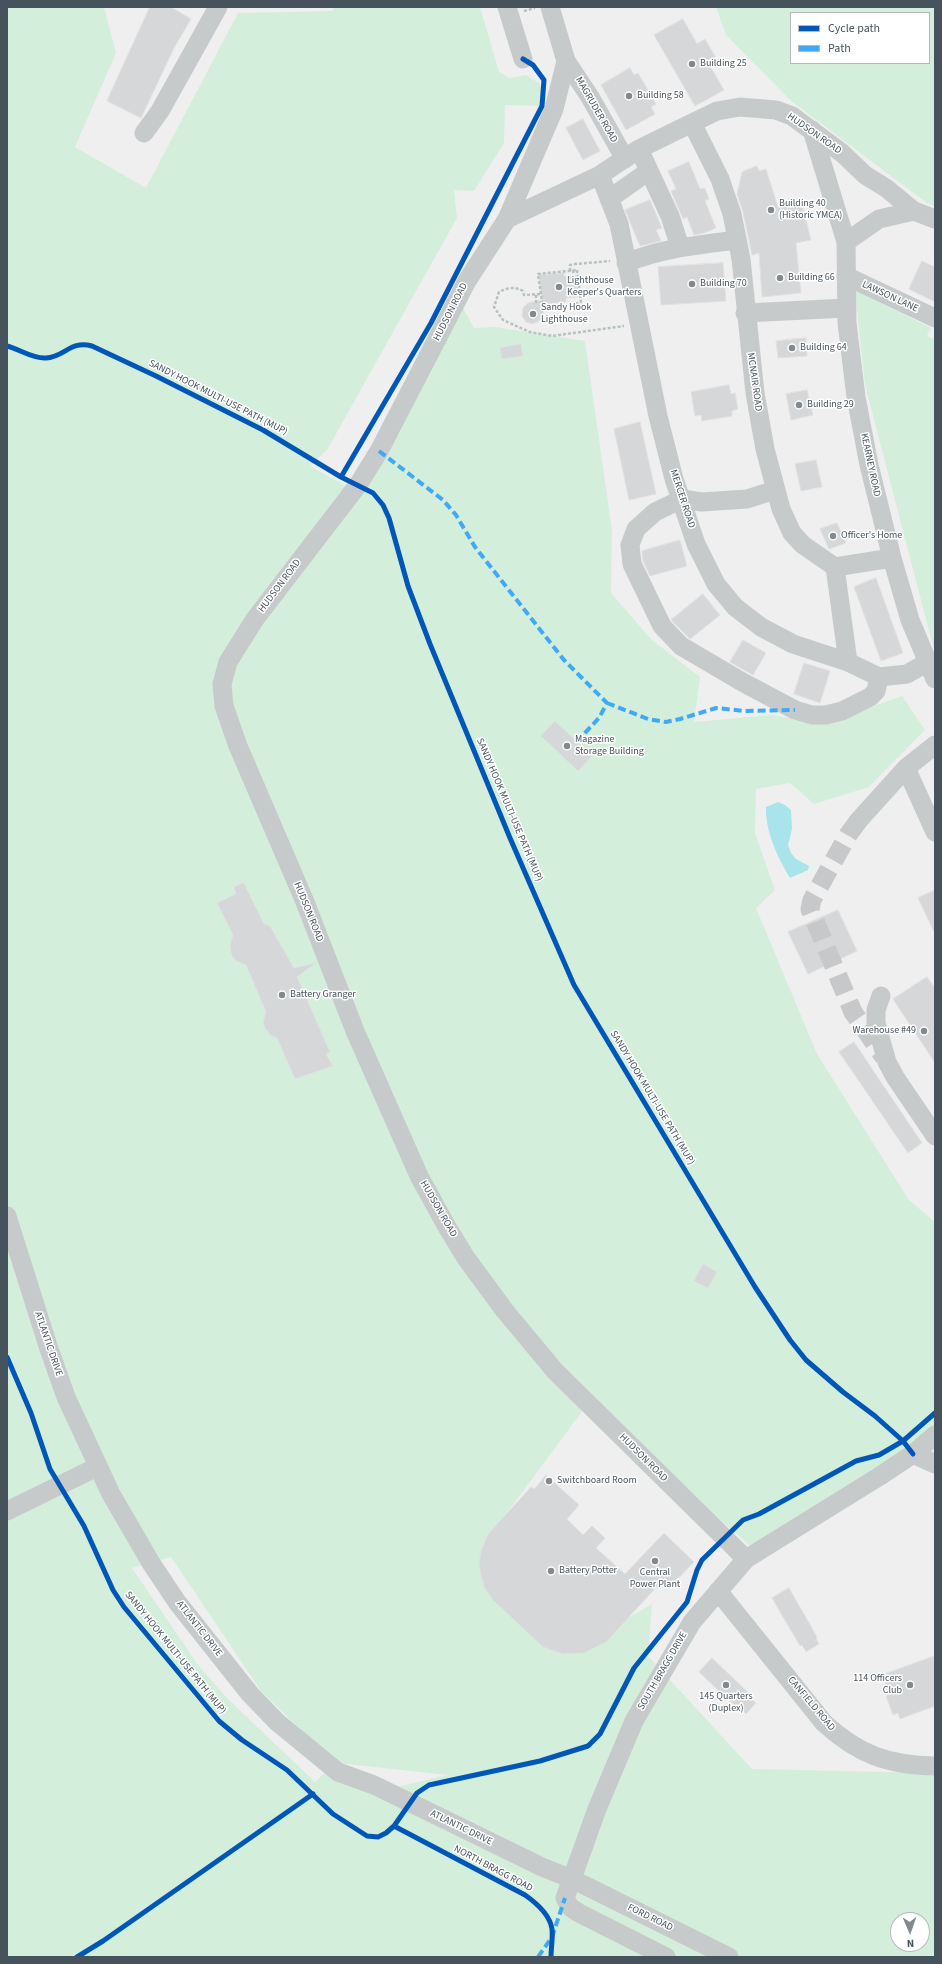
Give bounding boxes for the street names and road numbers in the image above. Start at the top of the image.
street label: MAGRUDER ROAD [572,75,620,145]
street label: HUDSON ROAD [785,111,843,157]
street label: LAWSON LANE [860,279,920,315]
street label: HUDSON ROAD [431,281,471,343]
street label: MCNAIR ROAD [744,352,764,412]
street label: SANDY HOOK MULTI-USE PATH (MUP) [146,358,290,438]
street label: KEARNEY ROAD [857,432,883,498]
street label: MERCER ROAD [667,468,697,530]
street label: HUDSON ROAD [256,557,304,615]
street label: SANDY HOOK MULTI-USE PATH (MUP) [473,737,545,883]
street label: HUDSON ROAD [291,880,325,944]
street label: SANDY HOOK MULTI-USE PATH (MUP) [607,1029,697,1167]
street label: HUDSON ROAD [417,1179,459,1239]
street label: ATLANTIC DRIVE [31,1310,65,1378]
street label: HUDSON ROAD [616,1431,670,1485]
street label: SANDY HOOK MULTI-USE PATH (MUP) [122,1589,228,1717]
street label: ATLANTIC DRIVE [173,1599,225,1659]
street label: SOUTH BRAGG DRIVE [636,1630,690,1712]
street label: CANFIELD ROAD [785,1674,837,1734]
street label: ATLANTIC DRIVE [428,1808,494,1848]
street label: NORTH BRAGG ROAD [452,1843,534,1895]
street label: FORD ROAD [625,1902,675,1934]

